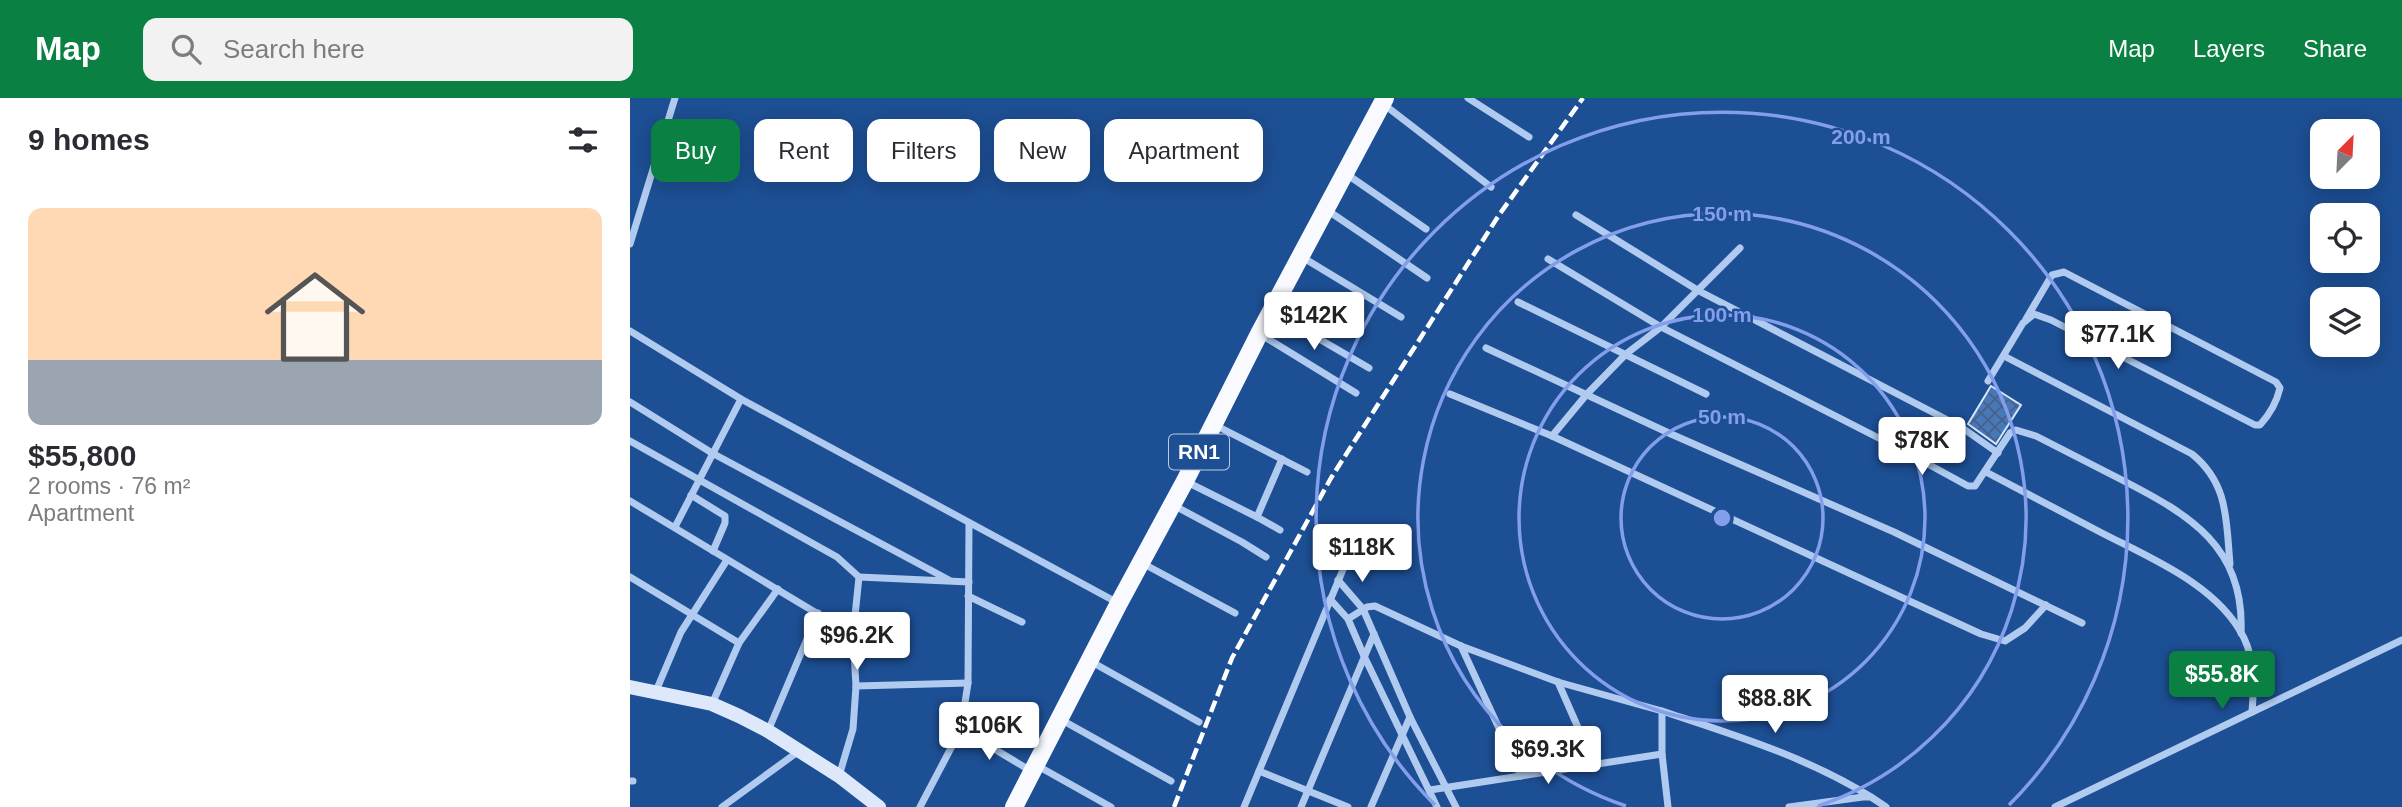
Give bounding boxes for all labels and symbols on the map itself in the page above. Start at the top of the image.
north arrow [2310,119,2380,189]
text: 200 m [1831,125,1891,148]
text: 150 m [1692,202,1752,225]
pin: $142K [1265,292,1363,352]
text: 100 m [1692,303,1752,326]
pin: $77.1K [2061,312,2175,371]
text: 50 m [1698,405,1746,428]
pin: $78K [1881,418,1963,477]
road number: RN1 [1169,434,1229,470]
centre of rings [1710,506,1734,530]
pin: $118K [1313,524,1411,584]
pin: $96.2K [800,612,914,672]
pin: $55.8K [2165,652,2279,711]
pin: $88.8K [1718,676,1832,735]
pin: $106K [940,702,1038,762]
pin: $69.3K [1491,726,1605,786]

